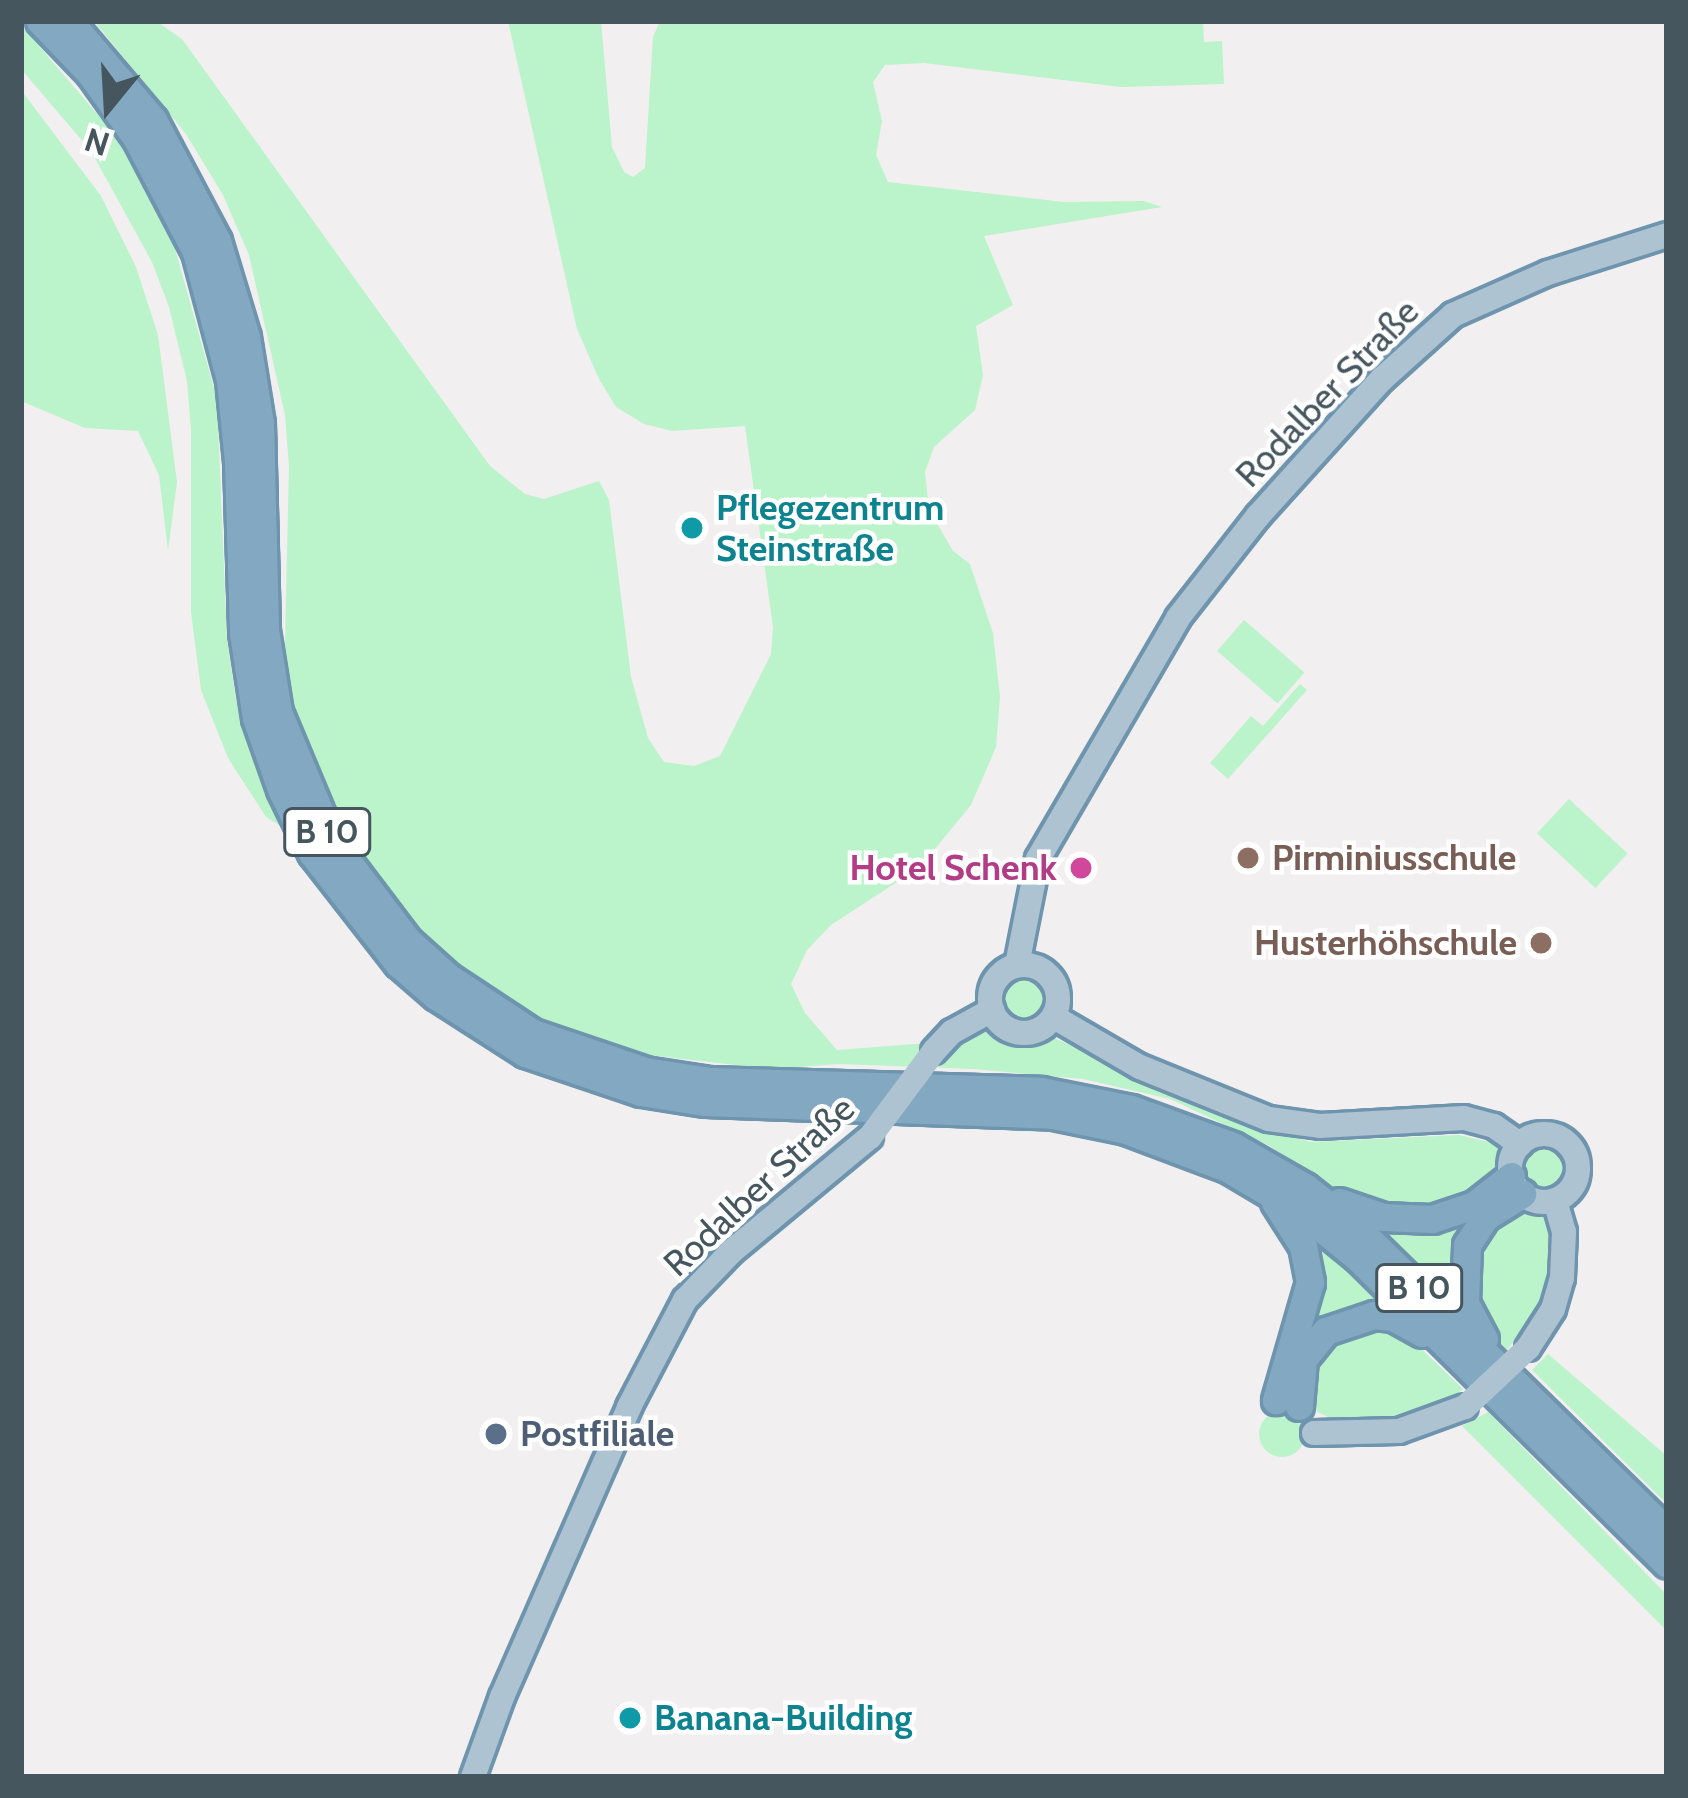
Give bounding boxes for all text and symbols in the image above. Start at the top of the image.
north arrow [48,48,168,168]
text: N [80,120,114,165]
street label: Rodalber Straße [1227,290,1427,496]
place label: Pflegezentrum Steinstraße [716,485,944,570]
marker: Pflegezentrum Steinstraße [679,515,705,541]
road number: B 10 [282,805,372,859]
place label: Pirminiusschule [1272,836,1516,880]
marker: Pirminiusschule [1235,845,1261,871]
place label: Hotel Schenk [849,846,1057,890]
marker: Hotel Schenk [1068,855,1094,881]
place label: Husterhöhschule [1254,921,1517,965]
marker: Husterhöhschule [1528,930,1554,956]
street label: Rodalber Straße [655,1087,863,1285]
road number: B 10 [1374,1261,1464,1315]
place label: Postfiliale [520,1412,674,1456]
marker: Postfiliale [483,1421,509,1447]
place label: Banana-Building [654,1696,912,1740]
marker: Banana-Building [617,1705,643,1731]

